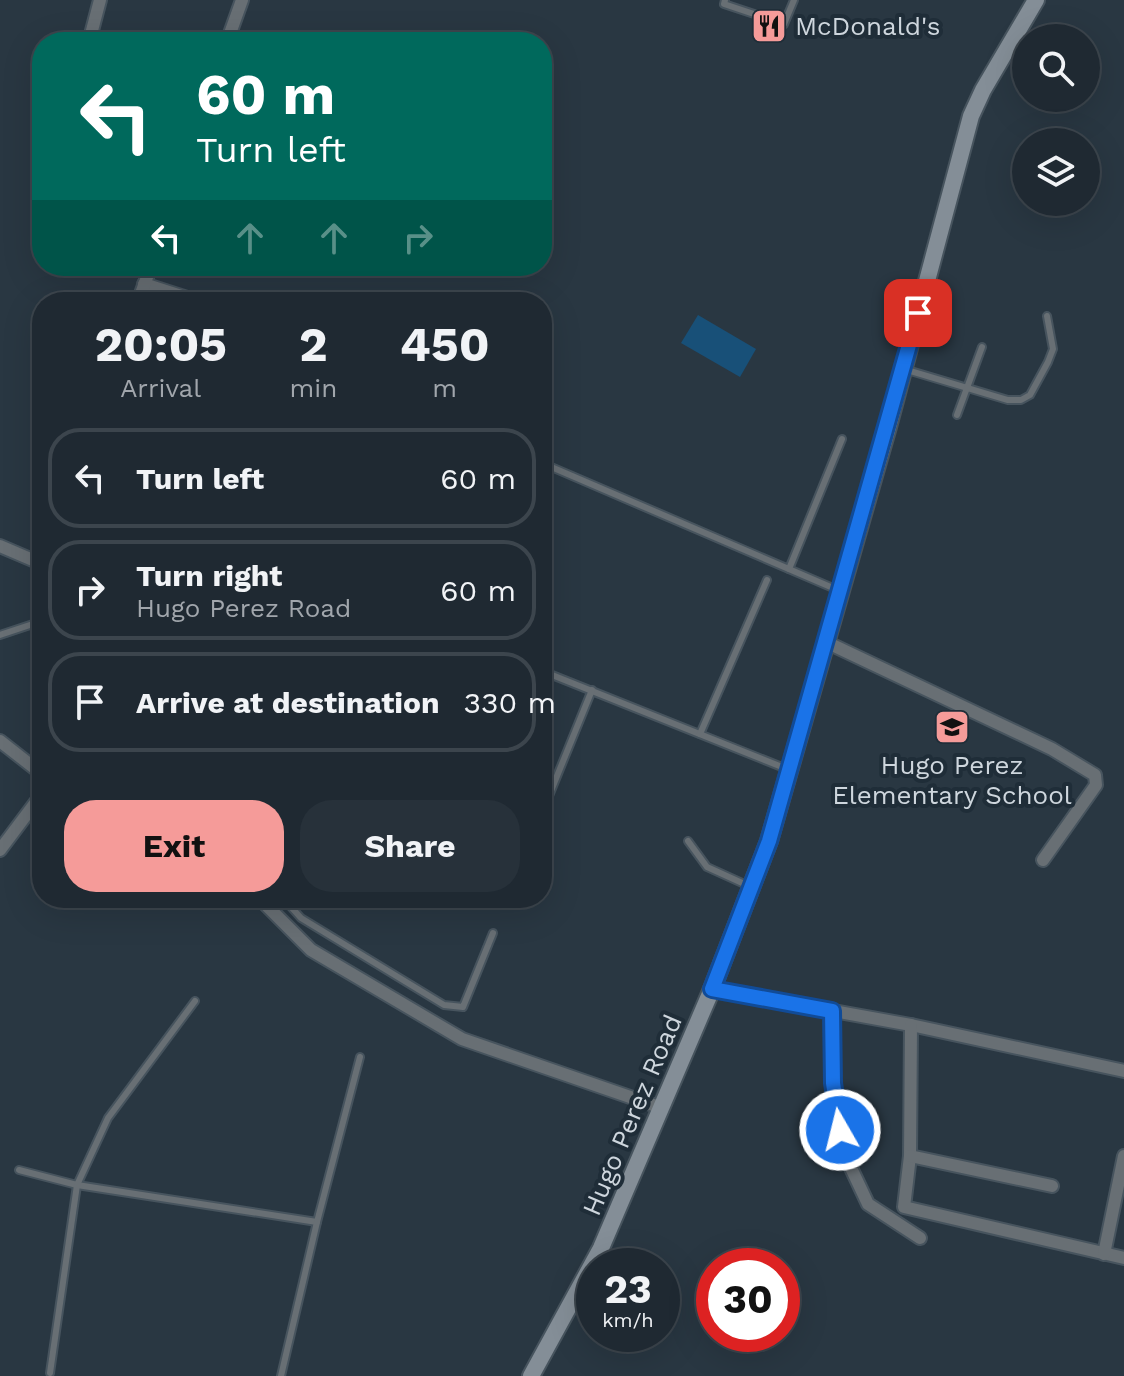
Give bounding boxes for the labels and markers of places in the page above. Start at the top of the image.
restaurant icon: McDonald's [750,7,788,45]
place label: McDonald's [795,11,940,41]
pin [884,279,952,347]
school or university icon: Hugo Perez Elementary School [933,708,971,746]
place label: Hugo Perez Elementary School [832,750,1072,810]

